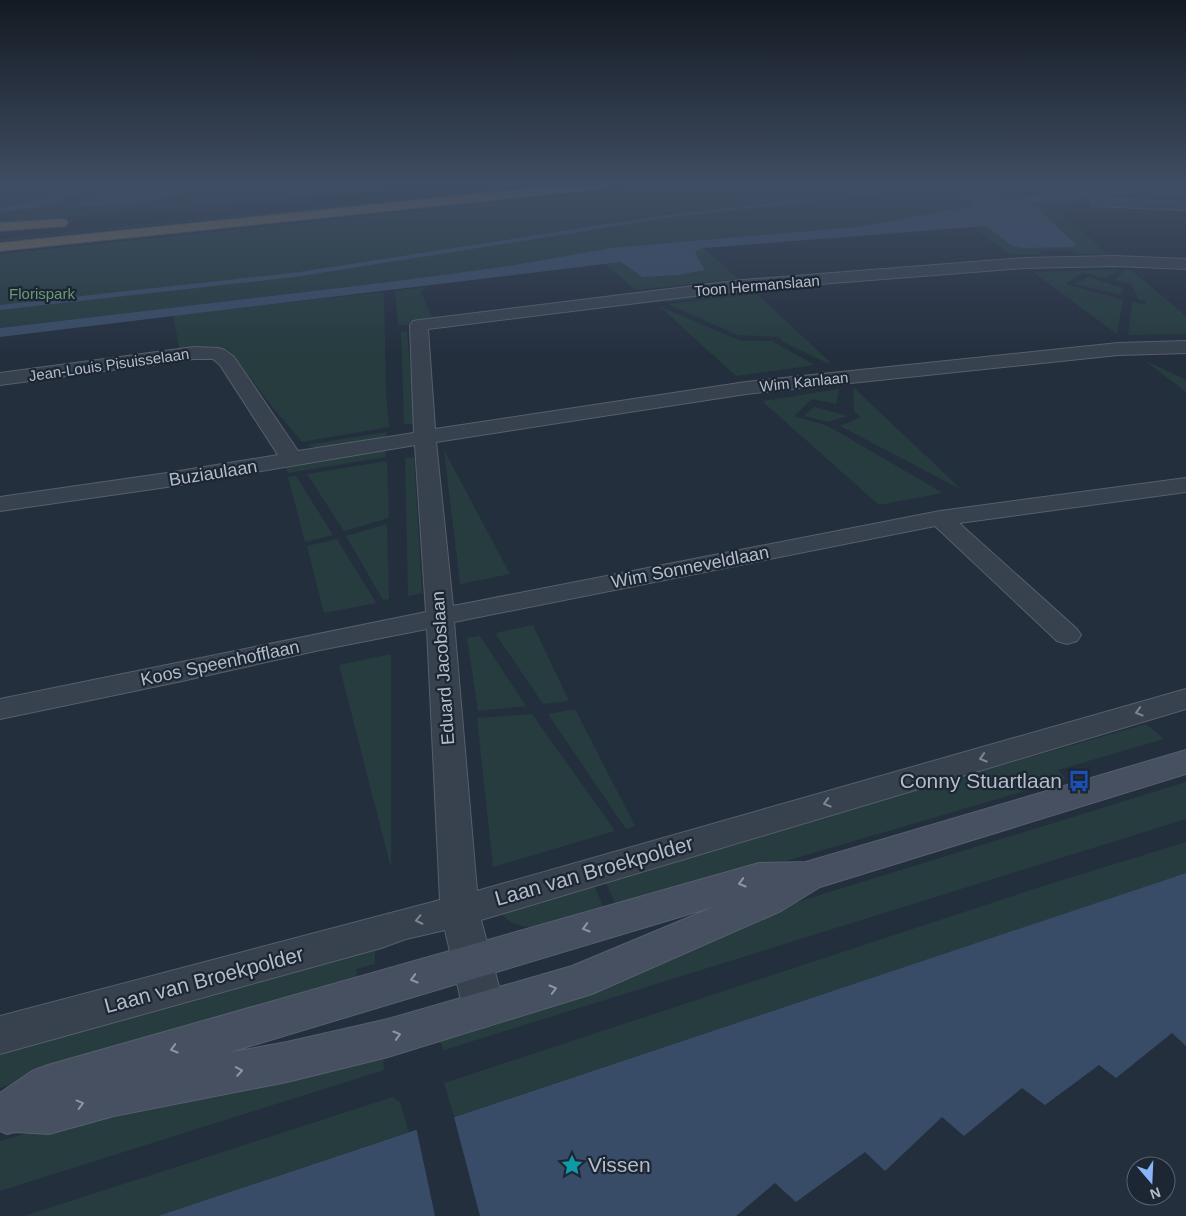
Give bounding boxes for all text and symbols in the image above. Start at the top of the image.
street label: Toon Hermanslaan [694,272,820,299]
park label: Florispark [9,285,75,302]
street label: Jean-Louis Pisuisselaan [28,345,190,384]
street label: Wim Kanlaan [759,368,849,395]
street label: Buziaulaan [167,456,259,490]
street label: Wim Sonneveldlaan [610,542,770,592]
street label: Eduard Jacobslaan [428,590,458,746]
street label: Koos Speenhofflaan [139,636,301,690]
one-way arrow [1135,707,1144,717]
one-way arrow [979,752,988,762]
bus stop icon: Conny Stuartlaan [1066,768,1092,794]
place label: Conny Stuartlaan [900,769,1062,792]
one-way arrow [823,797,831,808]
street label: Laan van Broekpolder [492,831,696,910]
one-way arrow [738,877,747,888]
one-way arrow [414,914,423,925]
one-way arrow [583,923,591,933]
street label: Laan van Broekpolder [102,942,306,1017]
one-way arrow [410,974,418,984]
one-way arrow [549,984,558,995]
one-way arrow [393,1030,401,1040]
one-way arrow [170,1044,178,1054]
one-way arrow [235,1067,244,1077]
one-way arrow [76,1099,85,1110]
place icon: Vissen [559,1152,585,1178]
place label: Vissen [588,1153,651,1176]
north arrow [1126,1156,1176,1206]
text: N [1148,1184,1163,1203]

